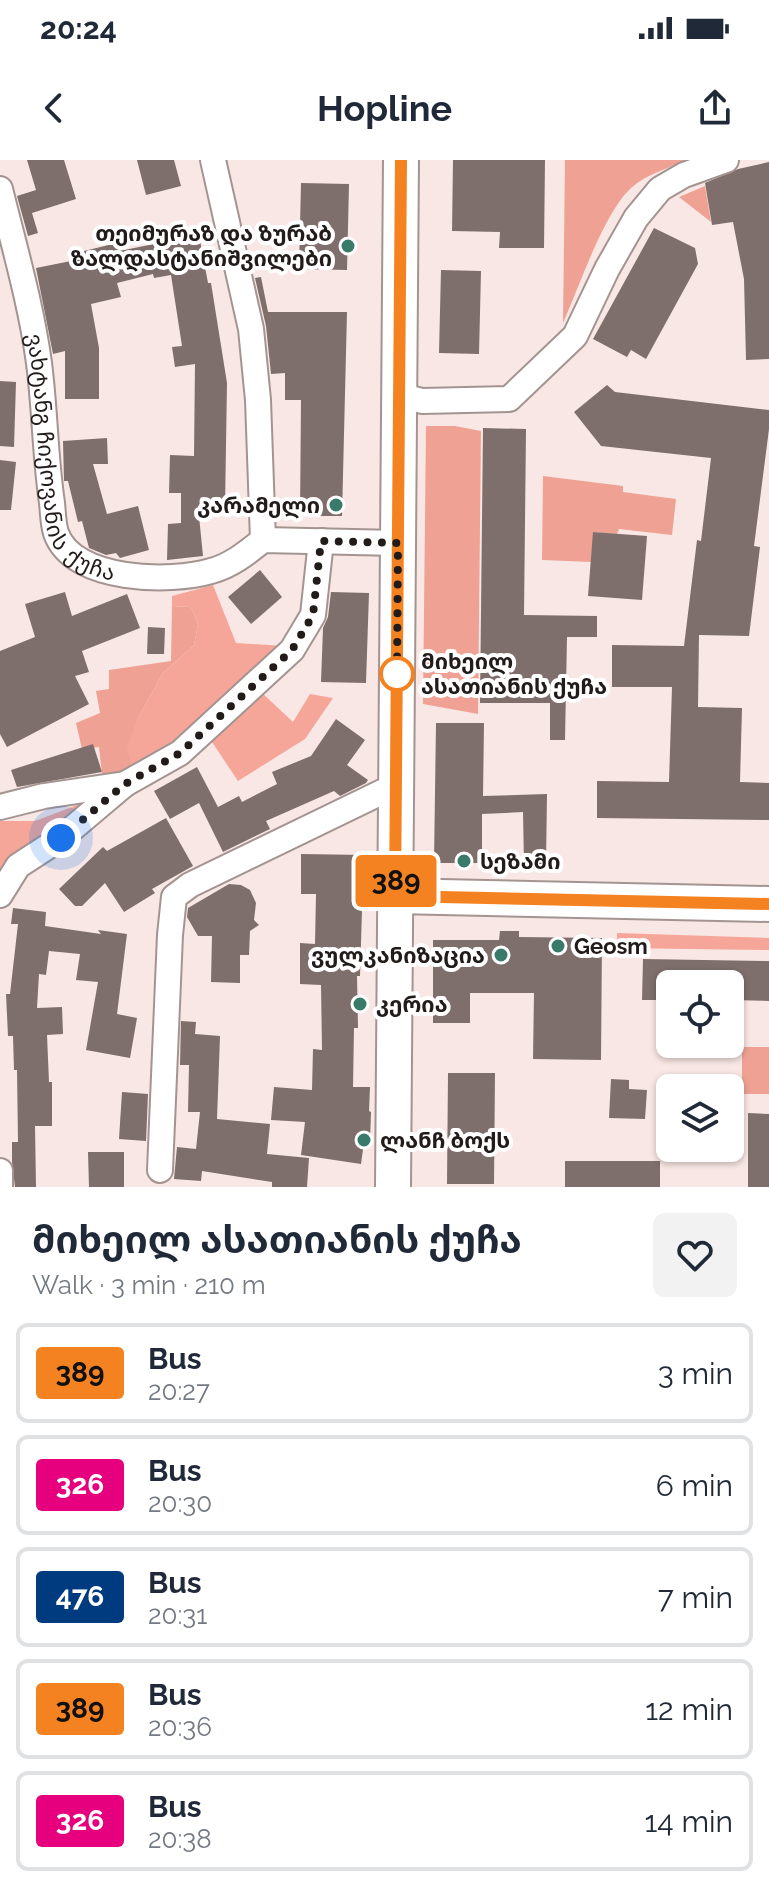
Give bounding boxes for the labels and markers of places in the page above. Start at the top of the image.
place label: თეიმურაზ და ზურაბ ზალდასტანიშვილები [71,220,332,272]
marker: თეიმურაზ და ზურაბ ზალდასტანიშვილები [339,237,357,255]
place label: კარამელი [197,492,320,519]
marker: კარამელი [327,496,345,514]
place label: მიხეილ ასათიანის ქუჩა [421,648,607,699]
marker: მიხეილ ასათიანის ქუჩა [380,657,414,691]
place label: სეზამი [480,848,561,874]
marker: სეზამი [455,852,473,870]
place label: Geosm [574,933,648,959]
marker: Geosm [549,937,567,955]
place label: ვულკანიზაცია [311,942,485,969]
marker: ვულკანიზაცია [492,946,510,964]
place label: კერია [376,991,448,1017]
marker: კერია [351,995,369,1013]
place label: ლანჩ ბოქს [380,1127,510,1154]
marker: ლანჩ ბოქს [355,1131,373,1149]

